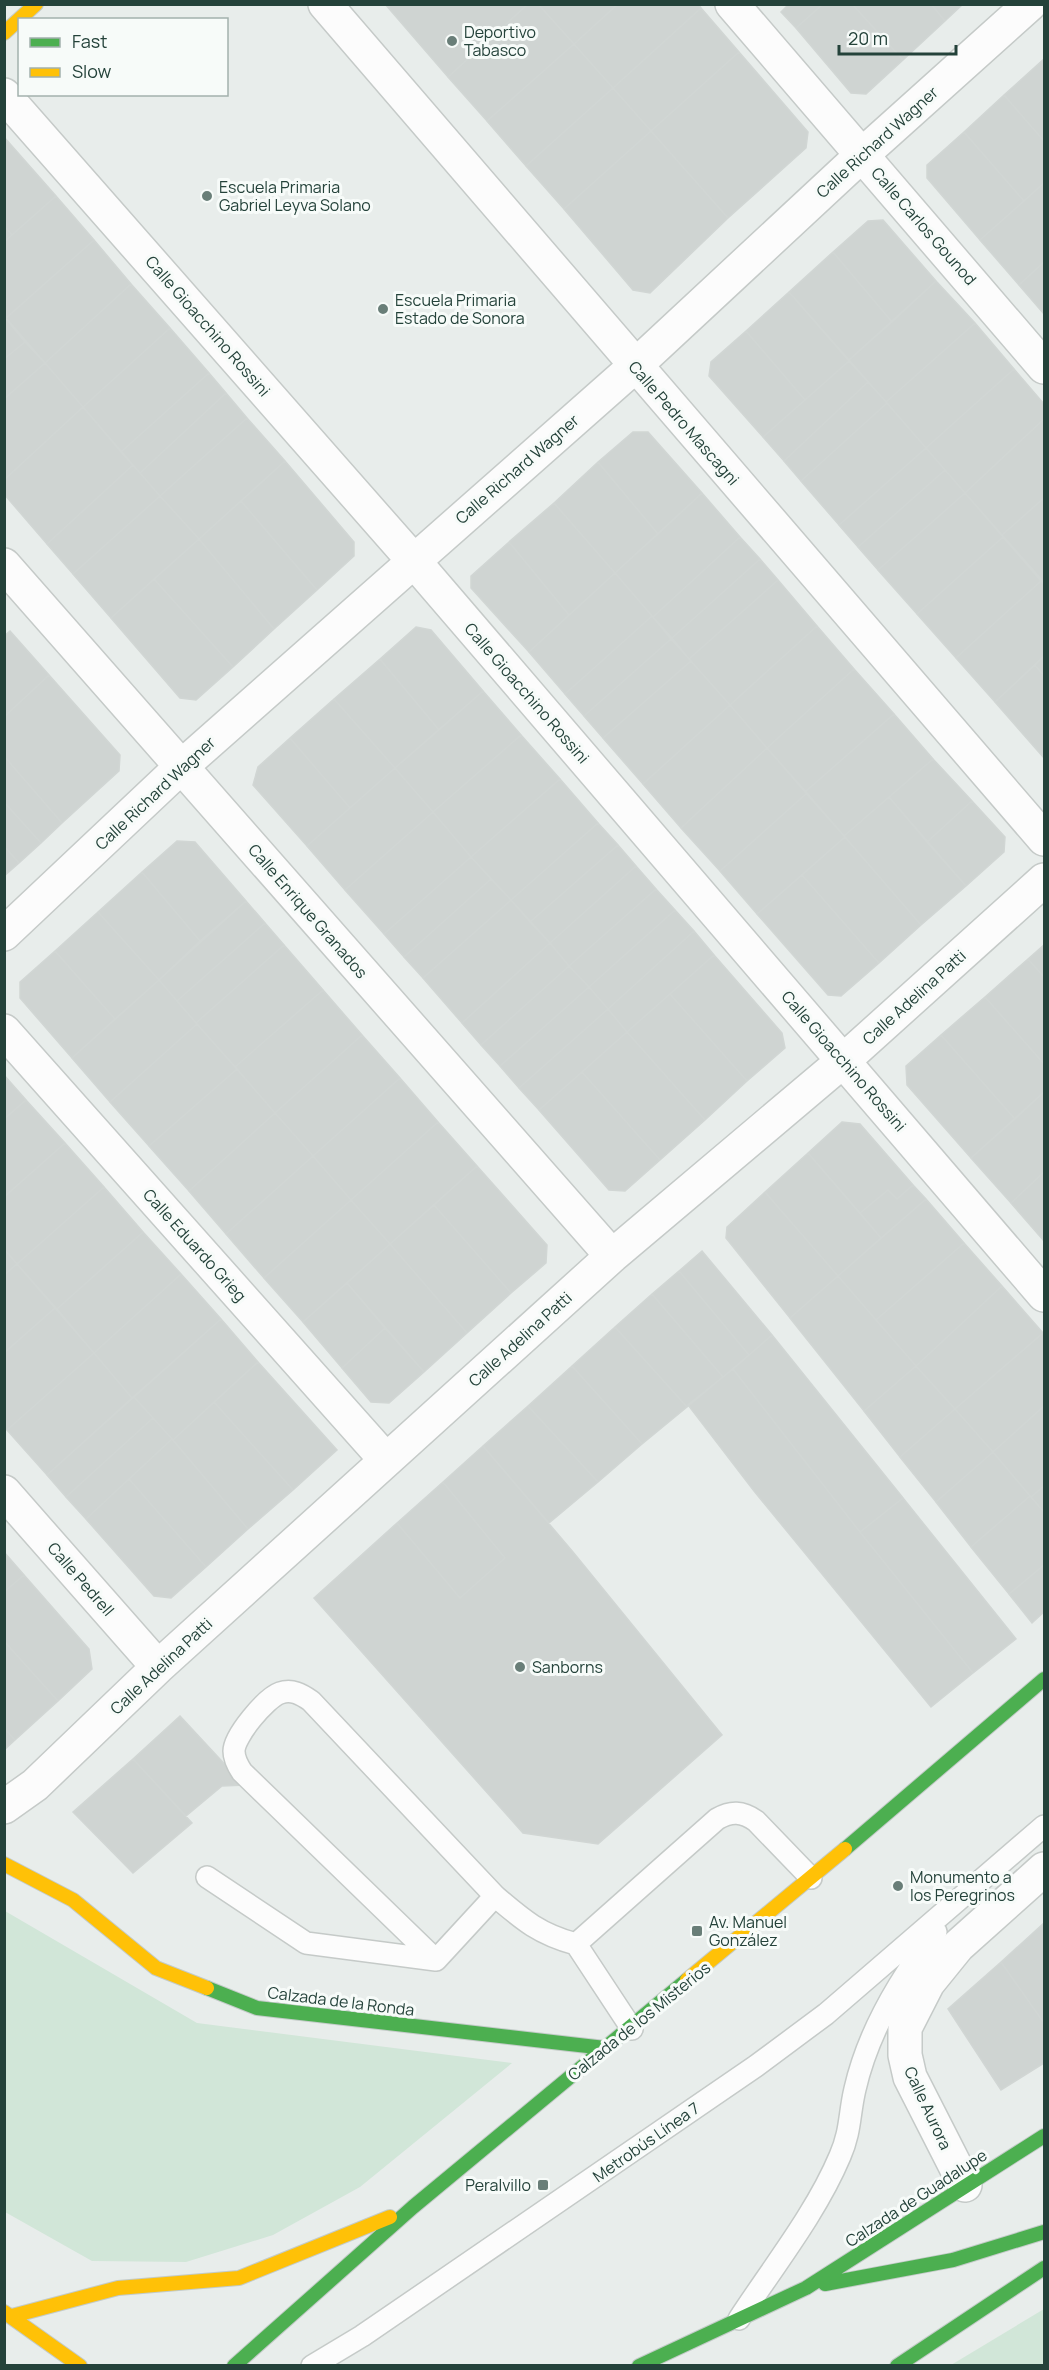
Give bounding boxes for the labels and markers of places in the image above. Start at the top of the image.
place label: Deportivo Tabasco [464,21,536,61]
marker: Deportivo Tabasco [445,34,459,48]
place label: Escuela Primaria Gabriel Leyva Solano [219,176,371,216]
marker: Escuela Primaria Gabriel Leyva Solano [200,189,214,203]
place label: Escuela Primaria Estado de Sonora [395,289,525,329]
marker: Escuela Primaria Estado de Sonora [376,302,390,316]
place label: Sanborns [532,1656,603,1678]
marker: Sanborns [513,1660,527,1674]
place label: Monumento a los Peregrinos [910,1866,1015,1906]
marker: Monumento a los Peregrinos [891,1879,905,1893]
place label: Av. Manuel González [709,1911,787,1951]
marker: Av. Manuel González [690,1924,704,1938]
place label: Peralvillo [465,2174,531,2196]
marker: Peralvillo [536,2178,550,2192]

